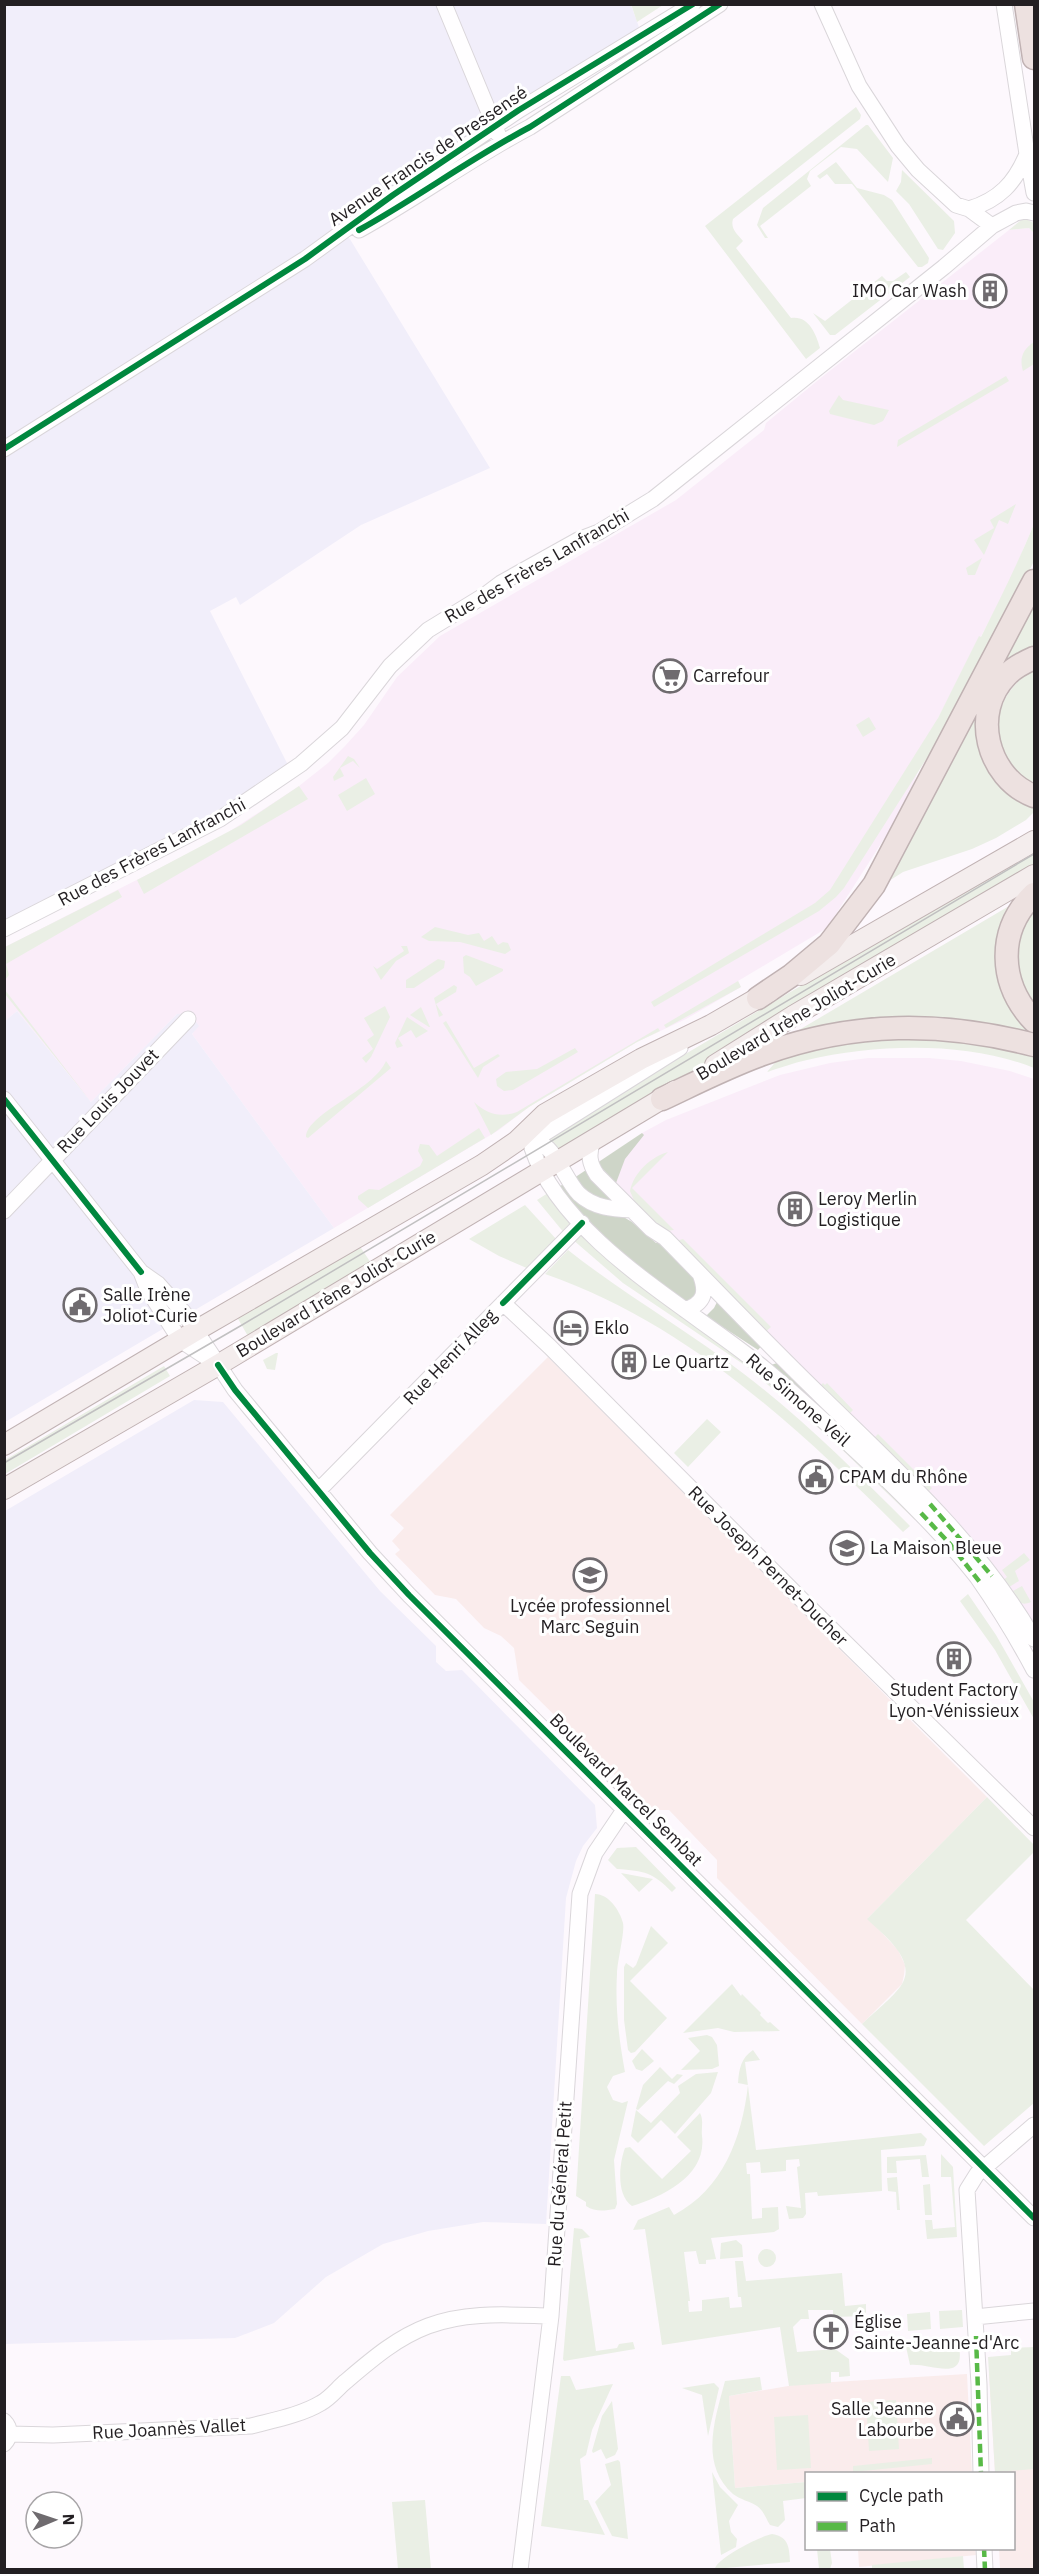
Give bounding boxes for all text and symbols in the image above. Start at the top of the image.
street label: Avenue Francis de Pressensé [324,80,532,231]
building icon: IMO Car Wash [972,273,1008,309]
place label: IMO Car Wash [852,279,967,302]
street label: Rue des Frères Lanfranchi [440,503,633,628]
supermarket icon: Carrefour [652,658,688,694]
place label: Carrefour [693,664,770,687]
street label: Rue des Frères Lanfranchi [54,792,250,911]
street label: Boulevard Irène Joliot-Curie [692,948,900,1085]
street label: Rue Louis Jouvet [52,1043,163,1158]
place label: Leroy Merlin Logistique [818,1187,917,1231]
building icon: Leroy Merlin Logistique [777,1191,813,1227]
street label: Boulevard Irène Joliot-Curie [232,1225,440,1362]
place label: Salle Irène Joliot-Curie [103,1283,198,1327]
public building icon: Salle Irène Joliot-Curie [62,1287,98,1323]
street label: Rue Henri Alleg [398,1303,502,1409]
hotel icon: Eklo [553,1310,589,1346]
place label: Eklo [594,1316,629,1339]
building icon: Le Quartz [611,1344,647,1380]
street label: Rue Simone Veil [741,1348,855,1451]
place label: Le Quartz [652,1350,729,1373]
public building icon: CPAM du Rhône [798,1459,834,1495]
place label: CPAM du Rhône [839,1465,968,1488]
street label: Rue Joseph Pernet-Ducher [683,1481,853,1651]
school or university icon: La Maison Bleue [829,1530,865,1566]
place label: La Maison Bleue [870,1536,1002,1559]
school or university icon: Lycée professionnel Marc Seguin [572,1557,608,1593]
place label: Lycée professionnel Marc Seguin [510,1594,670,1638]
building icon: Student Factory Lyon-Vénissieux [936,1641,972,1677]
place label: Student Factory Lyon-Vénissieux [889,1678,1019,1722]
street label: Boulevard Marcel Sembat [545,1708,708,1871]
street label: Rue du Général Petit [542,2100,577,2268]
place label: Église Sainte-Jeanne-d'Arc [854,2310,1019,2354]
church icon: Église Sainte-Jeanne-d'Arc [813,2314,849,2350]
place label: Salle Jeanne Labourbe [831,2397,934,2441]
public building icon: Salle Jeanne Labourbe [939,2401,975,2437]
street label: Rue Joannès Vallet [91,2413,246,2444]
legend [805,2472,1015,2550]
text: Cycle path [859,2484,944,2507]
north arrow [24,2490,84,2550]
text: N [59,2513,79,2526]
text: Path [859,2514,896,2537]

